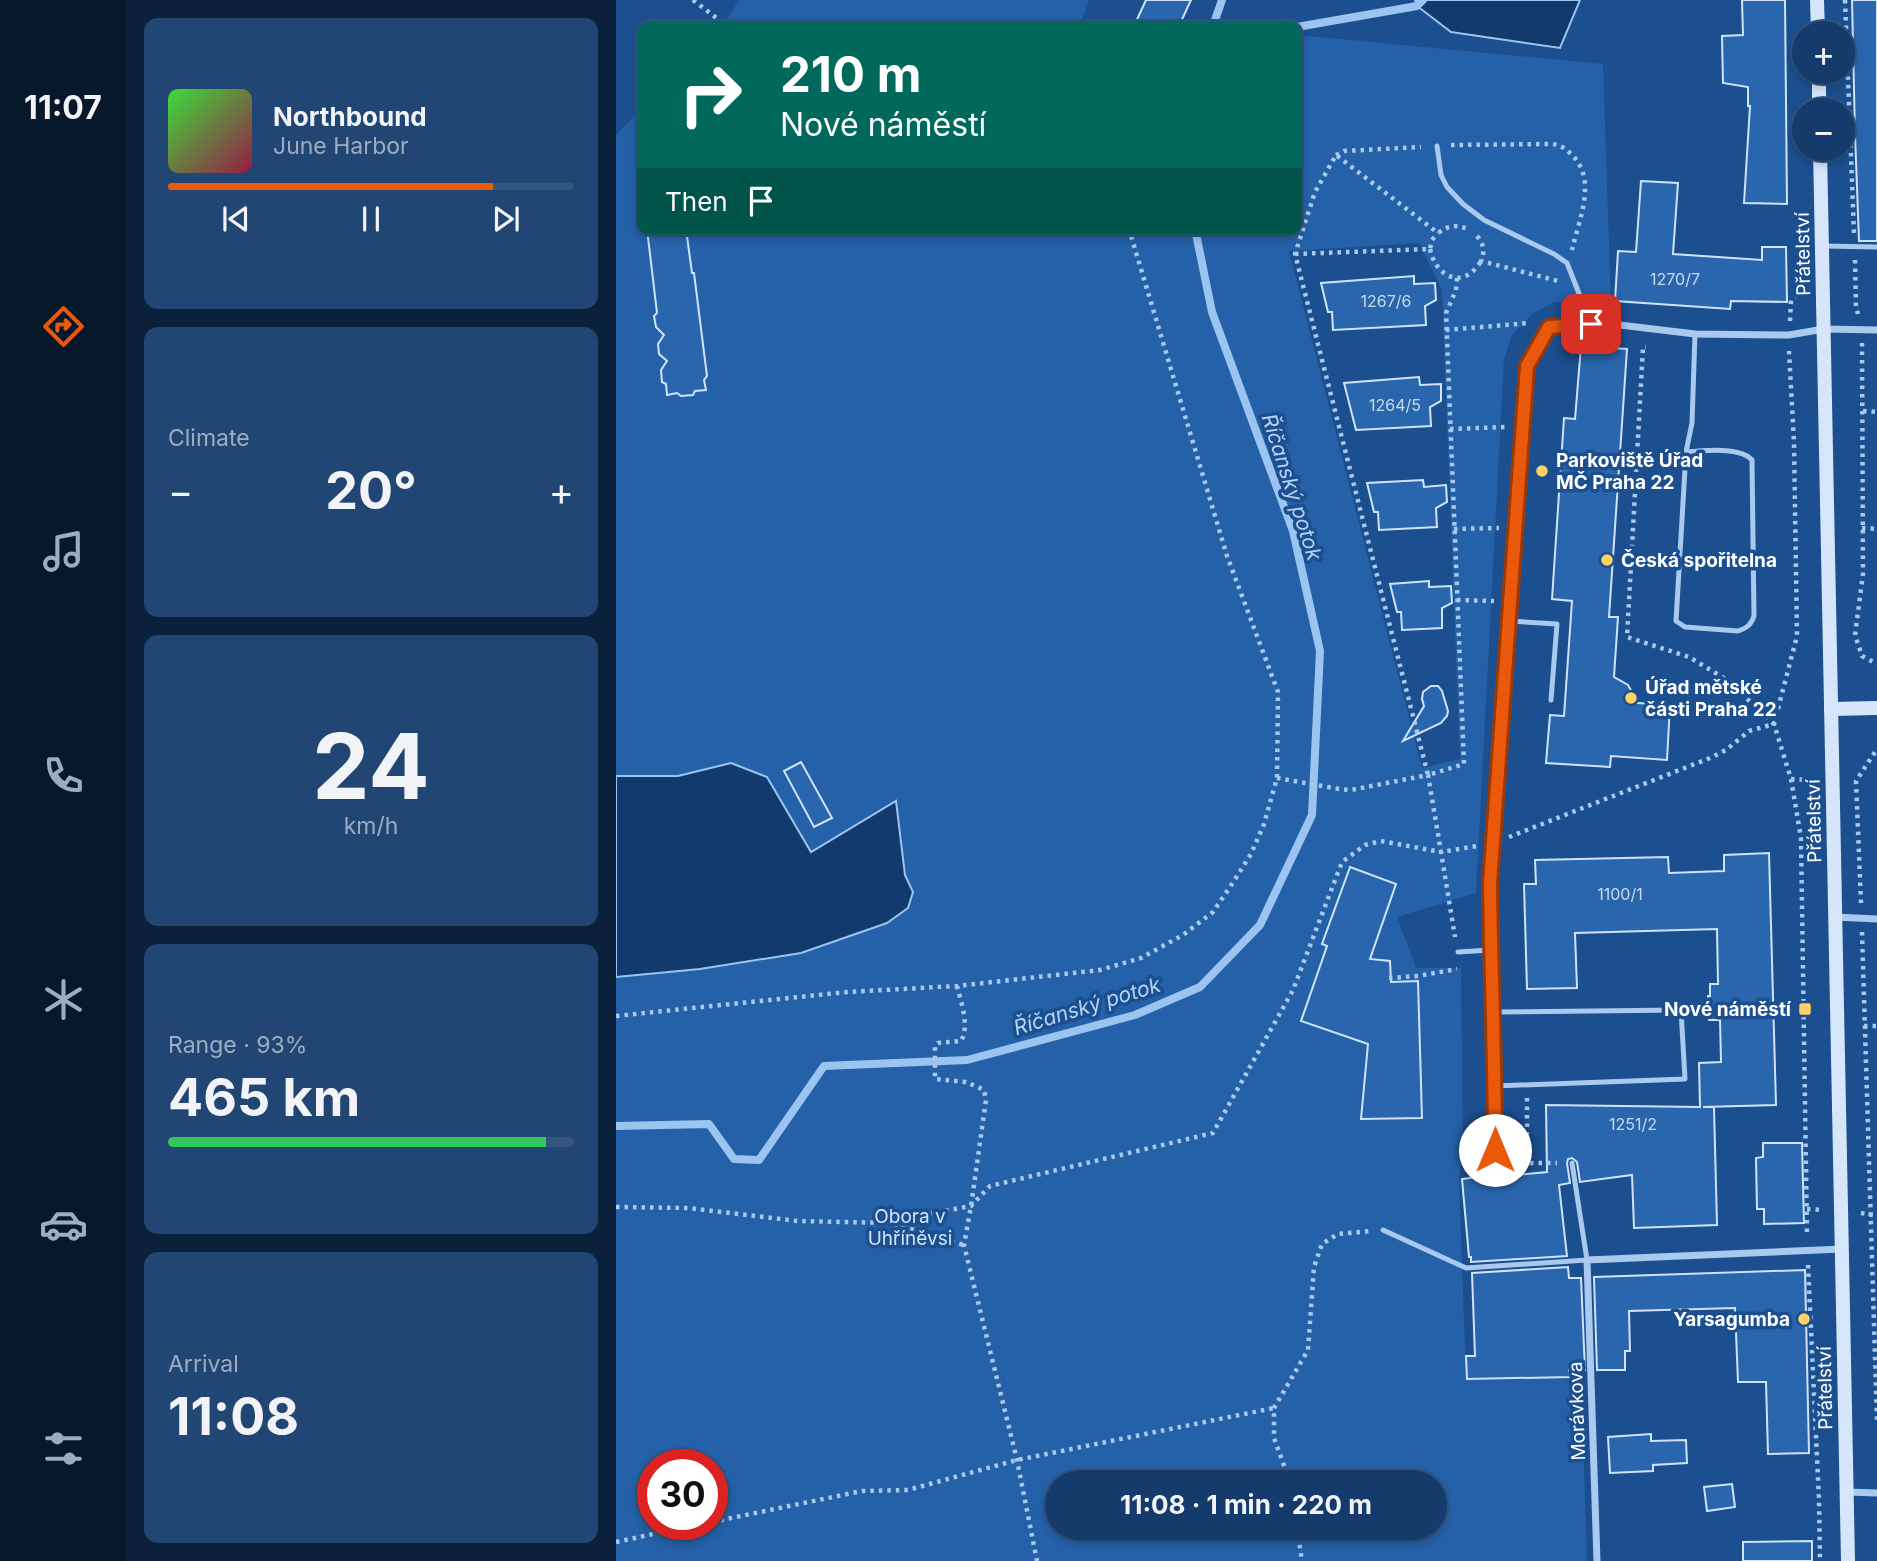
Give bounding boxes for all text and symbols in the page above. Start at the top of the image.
map controls [1792,21,1855,161]
button: + [1792,21,1855,84]
text: 210 m [780,45,921,104]
icon: right [665,49,756,140]
text: 11:07 [24,88,102,127]
button: − [1792,98,1855,161]
text: Northbound [273,101,427,132]
text: Nové náměstí [780,105,986,144]
text: June Harbor [273,132,409,160]
icon: arrive [742,182,780,220]
text: Then [665,186,728,217]
icon: previous [217,200,255,238]
icon: pause [352,200,390,238]
icon: next [487,200,525,238]
street label: Přátelství [1791,212,1815,296]
house number: 1270/7 [1650,269,1700,289]
house number: 1267/6 [1361,291,1411,311]
pin [1561,294,1621,354]
icon: directions [39,302,88,351]
icon: arrive [1572,305,1610,343]
house number: 1264/5 [1369,395,1421,415]
water label: Říčanský potok [1257,410,1329,564]
text: Climate [168,424,250,452]
place label: Parkoviště Úřad MČ Praha 22 [1556,449,1703,494]
text: 20° [325,459,417,522]
marker: Parkoviště Úřad MČ Praha 22 [1534,463,1550,479]
text: − [168,468,193,514]
text: + [549,468,574,514]
icon: music [39,527,88,576]
place label: Česká spořitelna [1621,549,1777,572]
marker: Česká spořitelna [1599,552,1615,568]
place label: Úřad mětské části Praha 22 [1645,676,1777,721]
marker: Úřad mětské části Praha 22 [1623,690,1639,706]
text: 24 [312,711,430,821]
icon: phone [39,751,88,800]
street label: Přátelství [1802,779,1826,863]
text: km/h [344,812,398,840]
house number: 1100/1 [1597,884,1643,904]
water label: Říčanský potok [1010,971,1164,1040]
icon: climate [39,975,88,1024]
place label: Nové náměstí [1664,998,1792,1021]
marker: Nové náměstí [1797,1001,1813,1017]
text: Range · 93% [168,1031,307,1059]
text: 465 km [168,1066,360,1129]
position arrow [1458,1113,1532,1187]
house number: 1251/2 [1609,1114,1657,1134]
icon: car [39,1200,88,1249]
park label: Obora v Uhříněvsi [868,1205,952,1250]
place label: Yarsagumba [1673,1308,1790,1331]
marker: Yarsagumba [1796,1311,1812,1327]
street label: Přátelství [1813,1346,1837,1430]
text: Arrival [168,1350,239,1378]
street label: Morávkova [1564,1361,1590,1461]
text: 11:08 [168,1385,299,1448]
icon: filters [39,1424,88,1473]
speed limit sign: 30 [637,1449,728,1540]
text: 11:08 · 1 min · 220 m [1120,1489,1372,1520]

